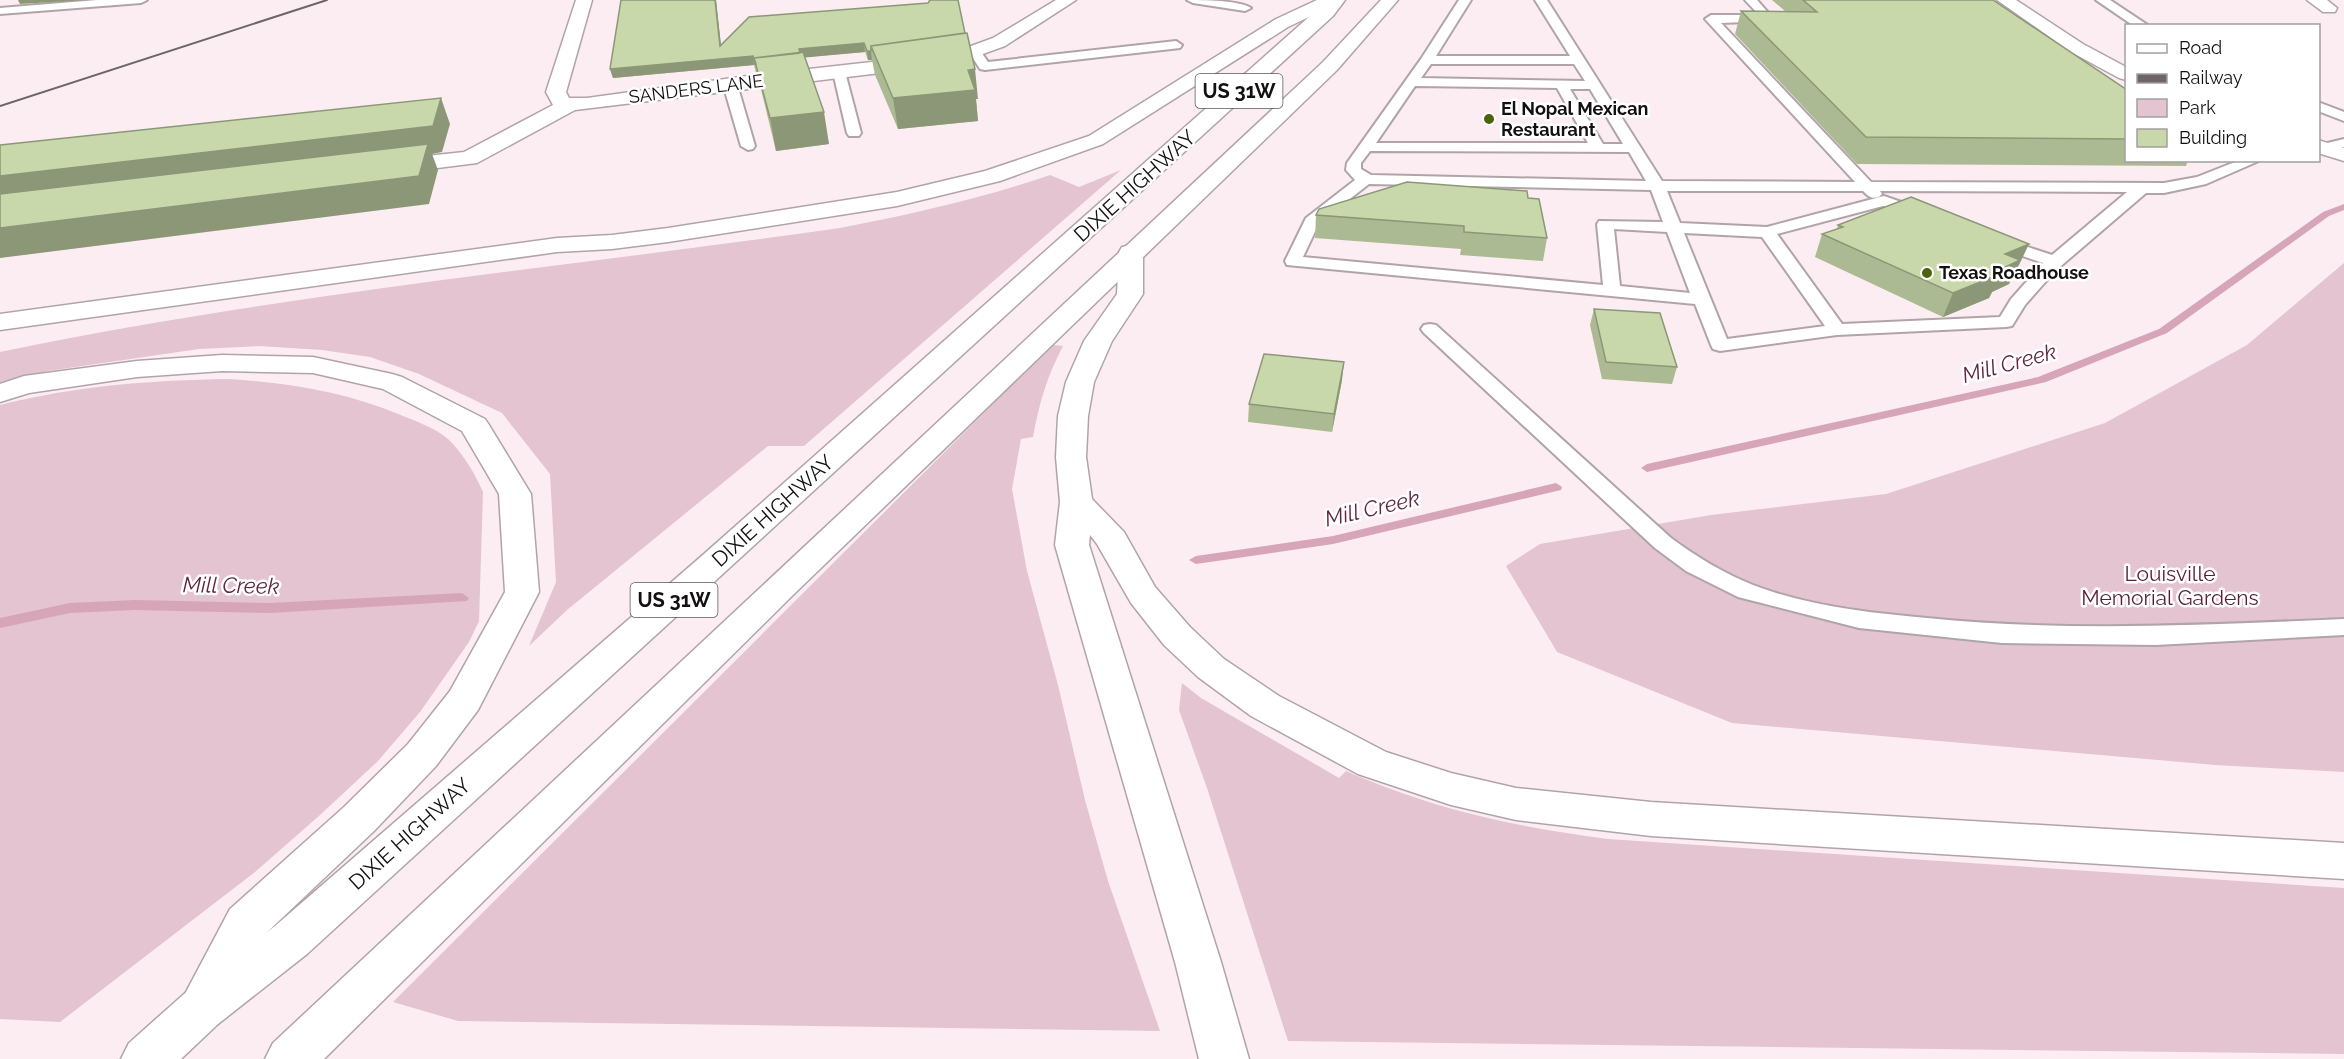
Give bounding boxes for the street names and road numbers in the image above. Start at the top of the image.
street label: SANDERS LANE [627,70,764,107]
road number: US 31W [1196,74,1282,108]
street label: DIXIE HIGHWAY [1069,124,1201,247]
street label: DIXIE HIGHWAY [707,449,839,572]
road number: US 31W [630,583,718,617]
street label: DIXIE HIGHWAY [344,772,476,895]

